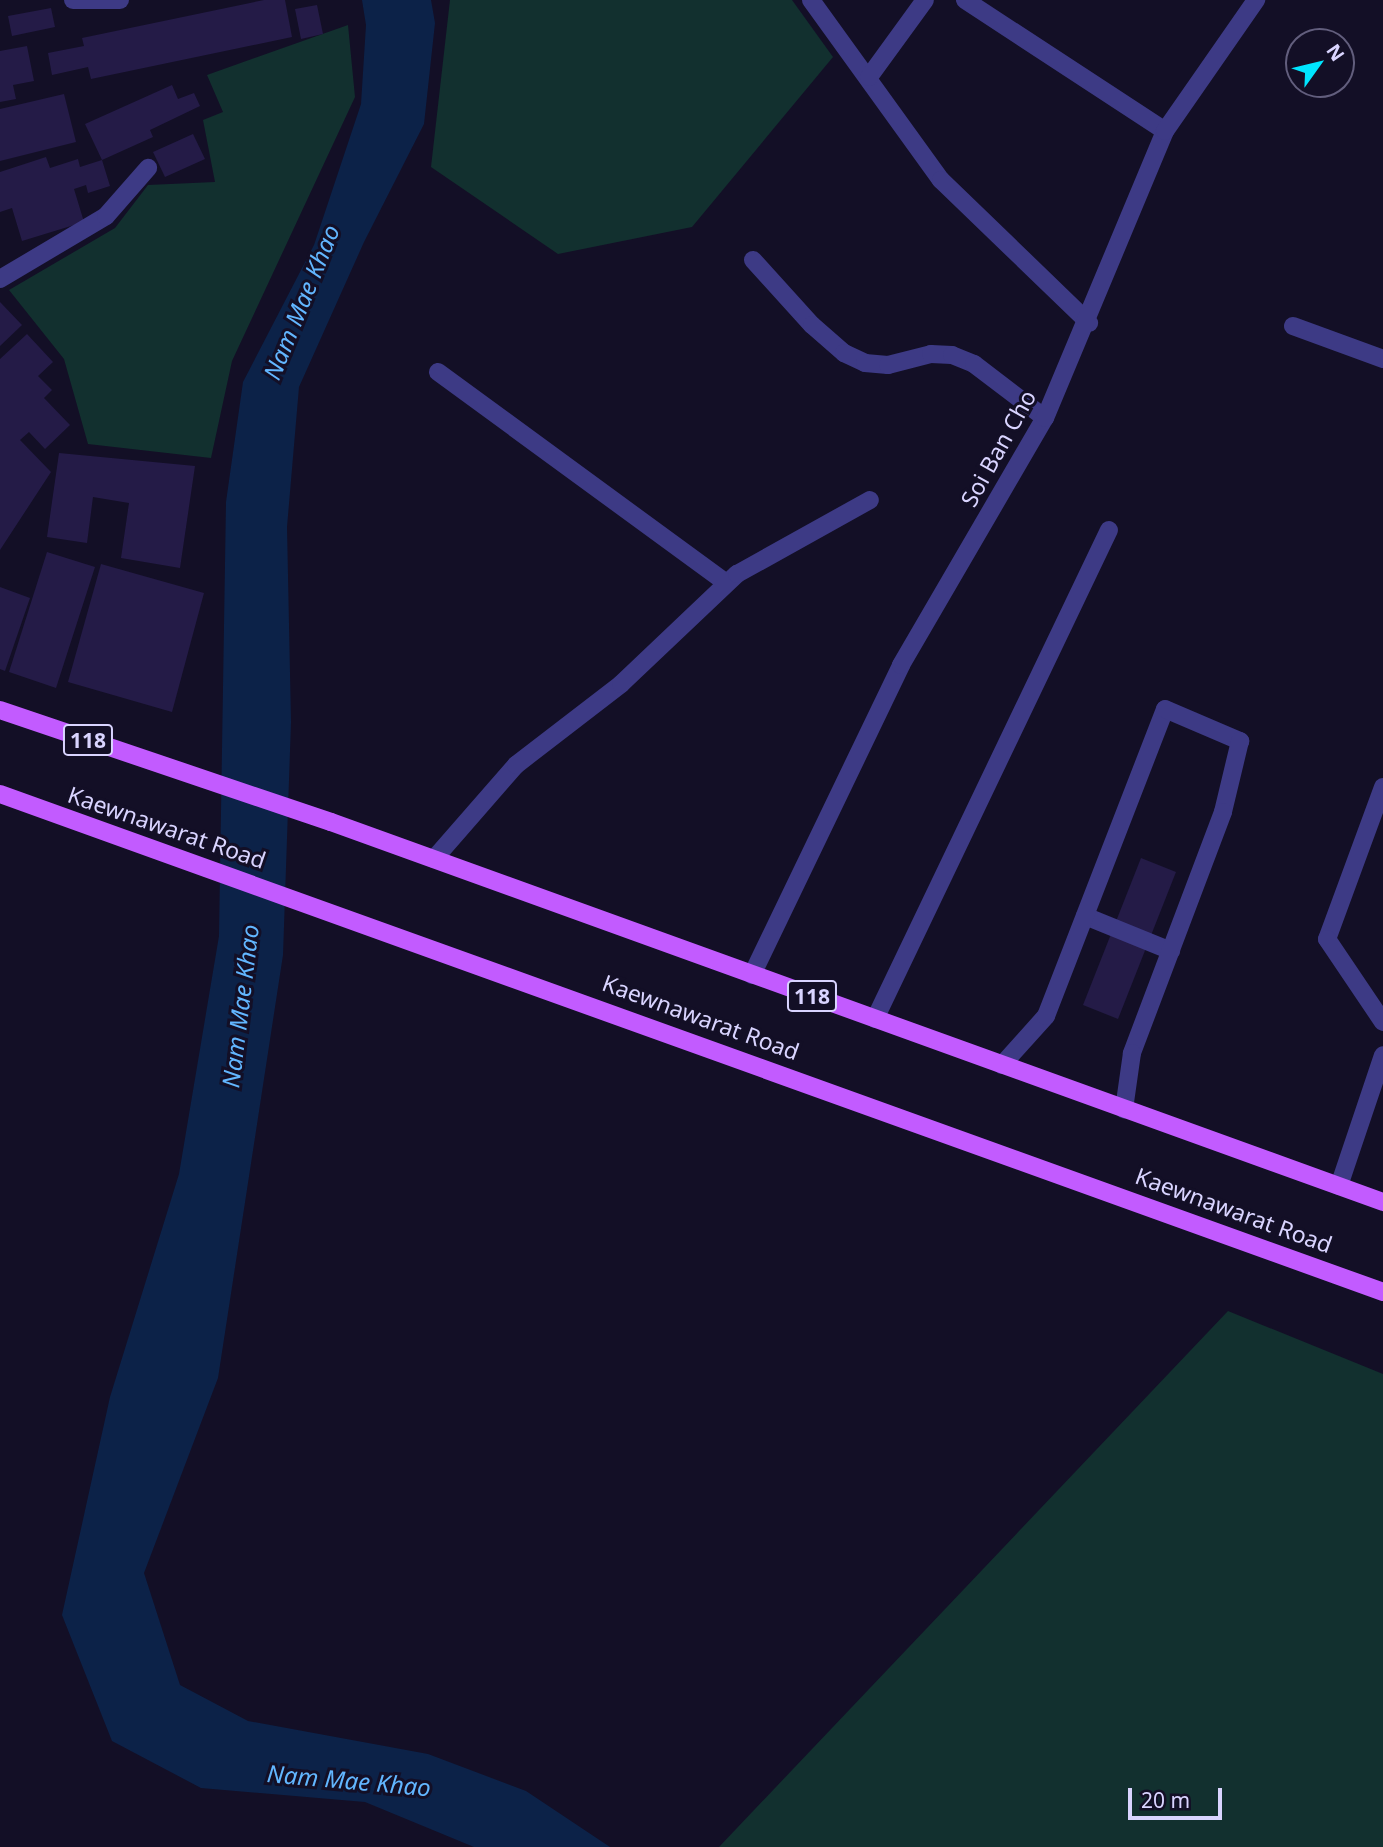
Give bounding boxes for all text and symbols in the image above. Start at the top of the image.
north arrow [1285,28,1355,98]
text: N [1321,39,1351,66]
water label: Nam Mae Khao [257,220,345,384]
street label: Soi Ban Cho [955,385,1041,511]
road number: 118 [62,722,114,758]
street label: Kaewnawarat Road [64,780,270,874]
water label: Nam Mae Khao [216,923,264,1089]
street label: Kaewnawarat Road [599,969,803,1065]
road number: 118 [786,978,838,1014]
street label: Kaewnawarat Road [1132,1162,1336,1258]
water label: Nam Mae Khao [266,1758,432,1802]
scale bar [1131,1773,1226,1817]
text: 20 m [1141,1786,1190,1814]

